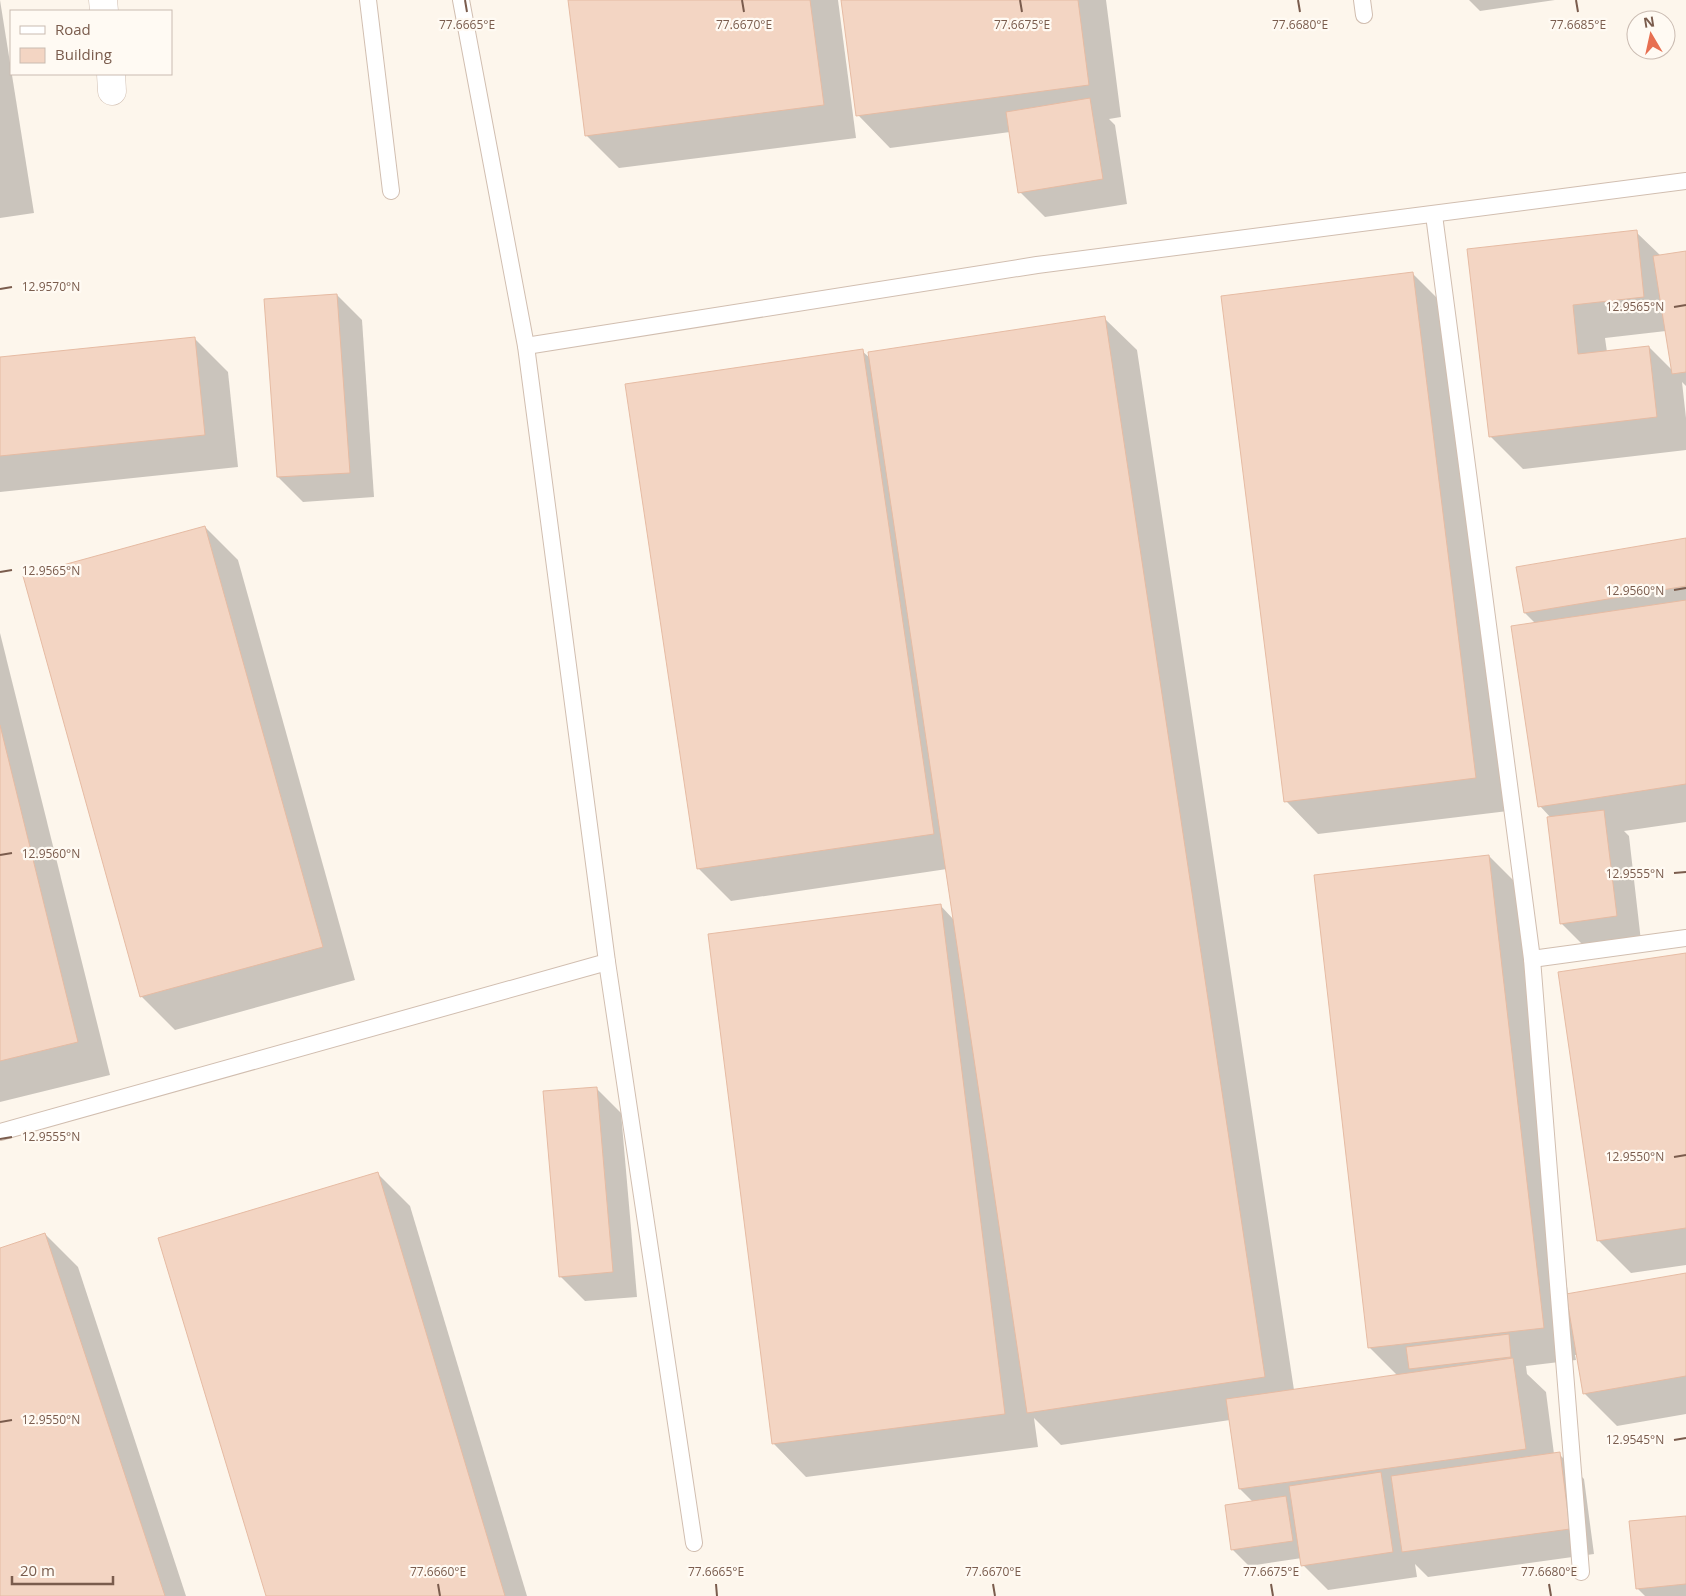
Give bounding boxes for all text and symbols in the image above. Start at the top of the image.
legend [10,10,172,75]
north arrow [1626,10,1676,60]
text: N [1642,11,1656,32]
text: 77.6665°E [439,16,495,33]
text: 77.6670°E [716,16,772,33]
text: 77.6675°E [994,16,1050,33]
text: 77.6680°E [1272,16,1328,33]
text: 77.6685°E [1550,16,1606,33]
text: Road [55,19,91,39]
text: Building [55,44,112,64]
text: 12.9570°N [22,278,80,295]
text: 12.9565°N [1606,298,1664,315]
text: 12.9565°N [22,562,80,579]
text: 12.9560°N [1606,582,1664,599]
text: 12.9560°N [22,845,80,862]
text: 12.9555°N [1606,865,1664,882]
text: 12.9555°N [22,1128,80,1145]
text: 12.9550°N [1606,1148,1664,1165]
text: 12.9550°N [22,1411,80,1428]
text: 12.9545°N [1606,1431,1664,1448]
scale bar [12,1554,114,1586]
text: 20 m [20,1560,55,1580]
text: 77.6660°E [410,1563,466,1580]
text: 77.6665°E [688,1563,744,1580]
text: 77.6670°E [965,1563,1021,1580]
text: 77.6675°E [1243,1563,1299,1580]
text: 77.6680°E [1521,1563,1577,1580]

